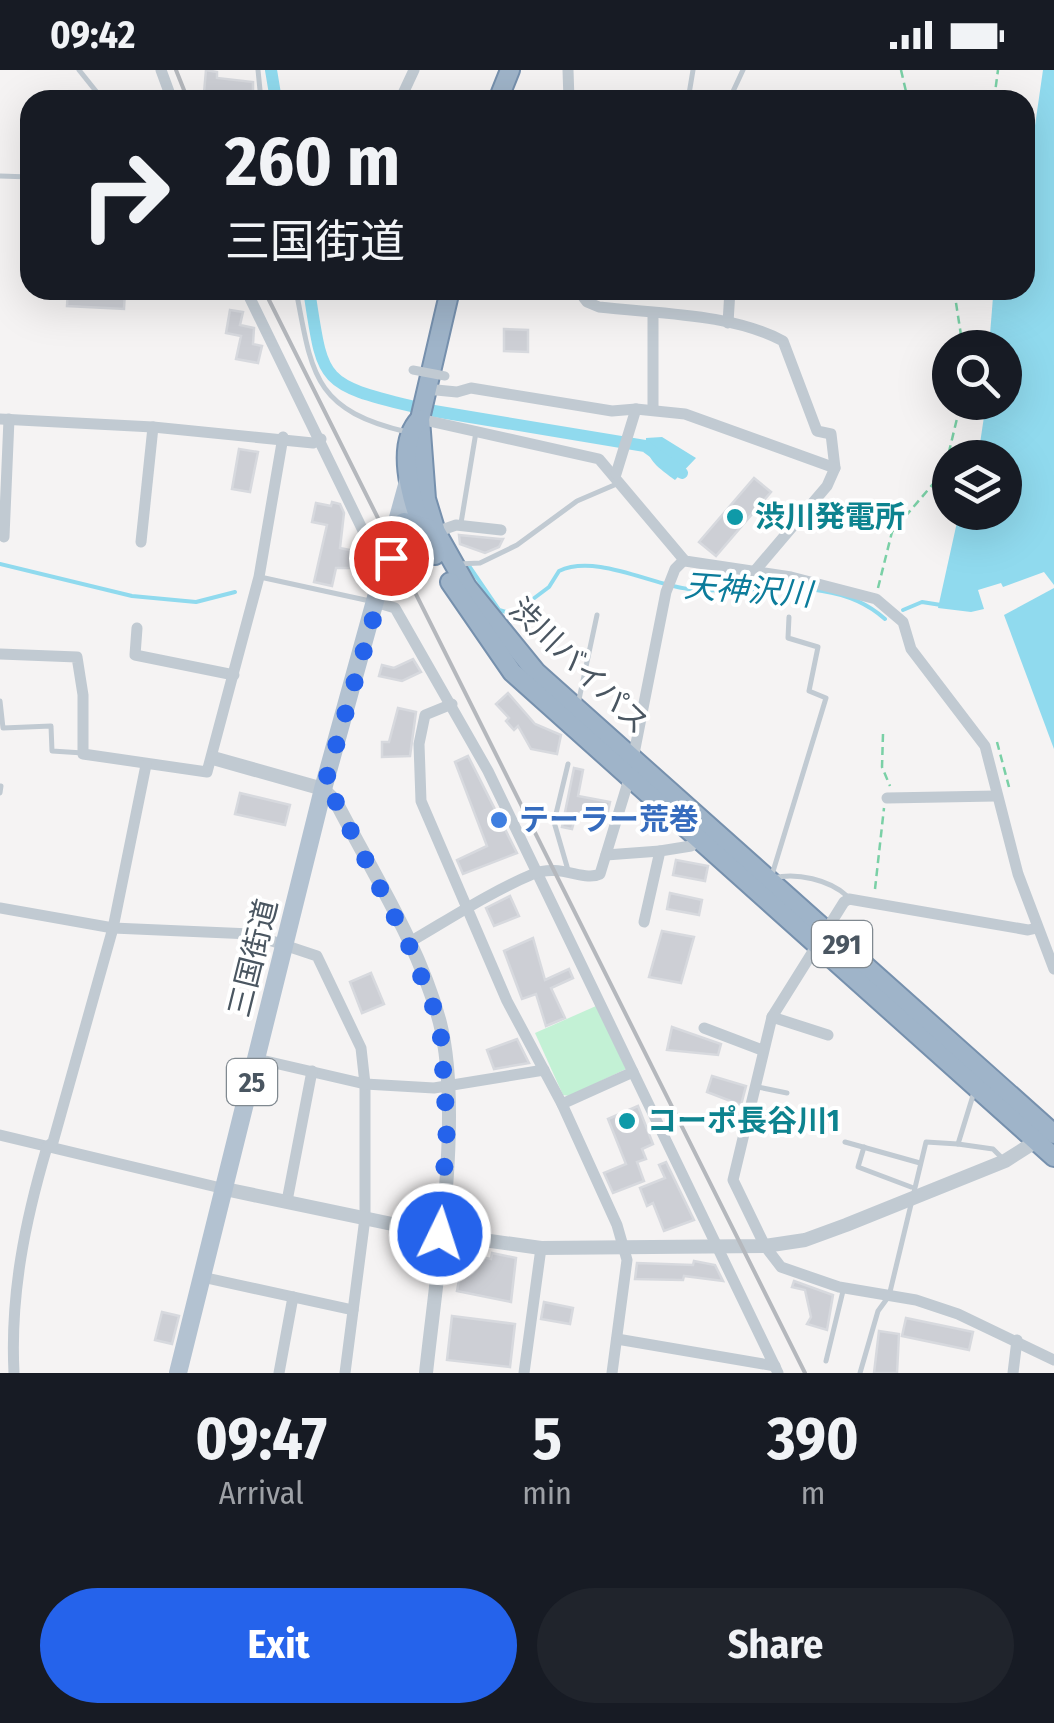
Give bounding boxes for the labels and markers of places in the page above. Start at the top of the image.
place label: 渋川発電所 [755,499,905,535]
marker: 渋川発電所 [724,506,746,528]
pin [349,516,434,601]
place label: テーラー荒巻 [519,802,699,838]
marker: テーラー荒巻 [488,809,510,831]
place label: コーポ長谷川1 [647,1103,840,1139]
marker: コーポ長谷川1 [616,1110,638,1132]

